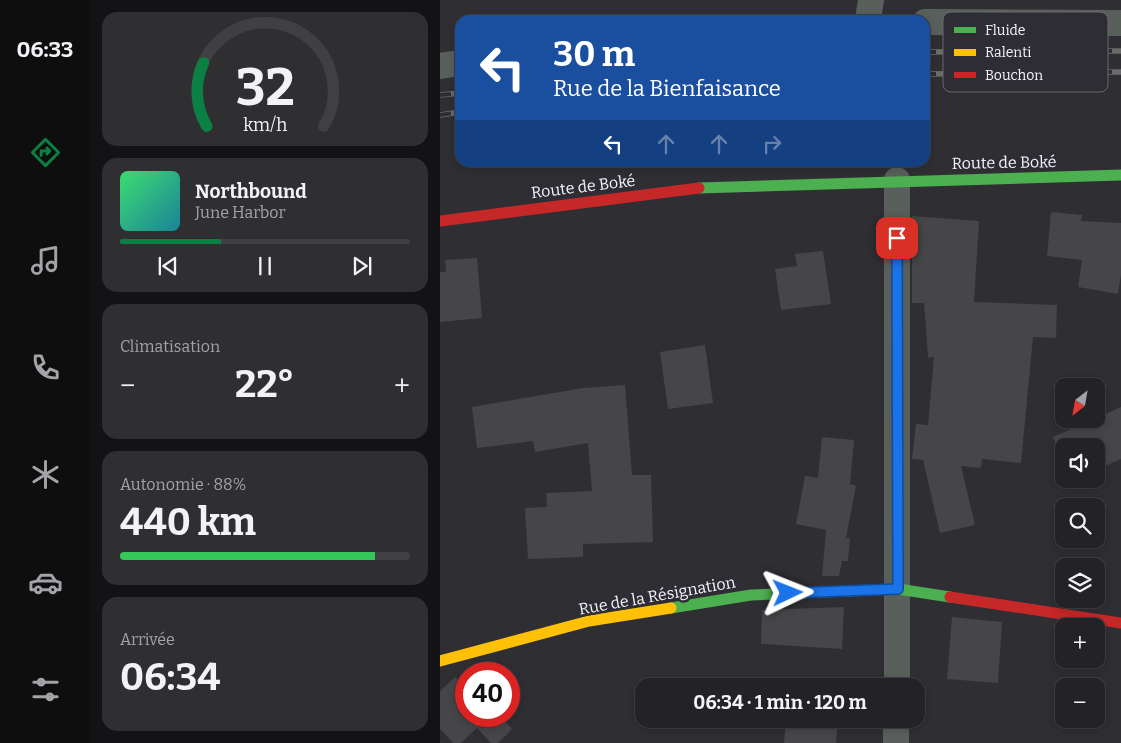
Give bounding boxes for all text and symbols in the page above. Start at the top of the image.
legend [943,12,1108,92]
text: Fluide [985,22,1026,39]
text: 30 m [553,33,635,75]
icon: left [470,35,535,100]
text: 06:33 [16,36,74,63]
text: Ralenti [985,44,1031,61]
text: 32 [235,56,295,119]
text: Bouchon [985,67,1043,84]
text: Rue de la Bienfaisance [553,75,781,102]
text: km/h [243,114,287,136]
icon: left [599,130,627,158]
icon: ahead [652,130,680,158]
icon: ahead [705,130,733,158]
icon: right [758,130,786,158]
icon: directions [28,135,63,170]
street label: Route de Boké [951,152,1057,173]
street label: Route de Boké [530,171,636,202]
text: Northbound [195,180,307,203]
text: June Harbor [195,203,286,222]
pin [876,217,918,259]
icon: arrive [883,224,911,252]
icon: music [28,243,63,278]
icon: previous [154,252,182,280]
icon: pause [251,252,279,280]
icon: next [348,252,376,280]
text: Climatisation [120,337,220,356]
icon: phone [28,350,63,385]
text: 22° [235,361,294,407]
text: − [120,369,135,402]
text: + [394,369,410,402]
north arrow [1055,378,1105,428]
map controls [1055,378,1105,728]
button: sound [1055,438,1105,488]
icon: climate [28,457,63,492]
text: Autonomie · 88% [120,475,246,494]
button: search [1055,498,1105,548]
text: 440 km [120,499,256,545]
button: layers [1055,558,1105,608]
icon: car [28,565,63,600]
position arrow [761,566,813,618]
street label: Rue de la Résignation [577,572,737,619]
button: + [1055,618,1105,668]
text: Arrivée [120,630,175,649]
text: 06:34 [120,654,220,700]
speed limit sign: 40 [455,662,520,727]
icon: filters [28,672,63,707]
button: − [1055,678,1105,728]
text: 06:34 · 1 min · 120 m [693,691,867,714]

